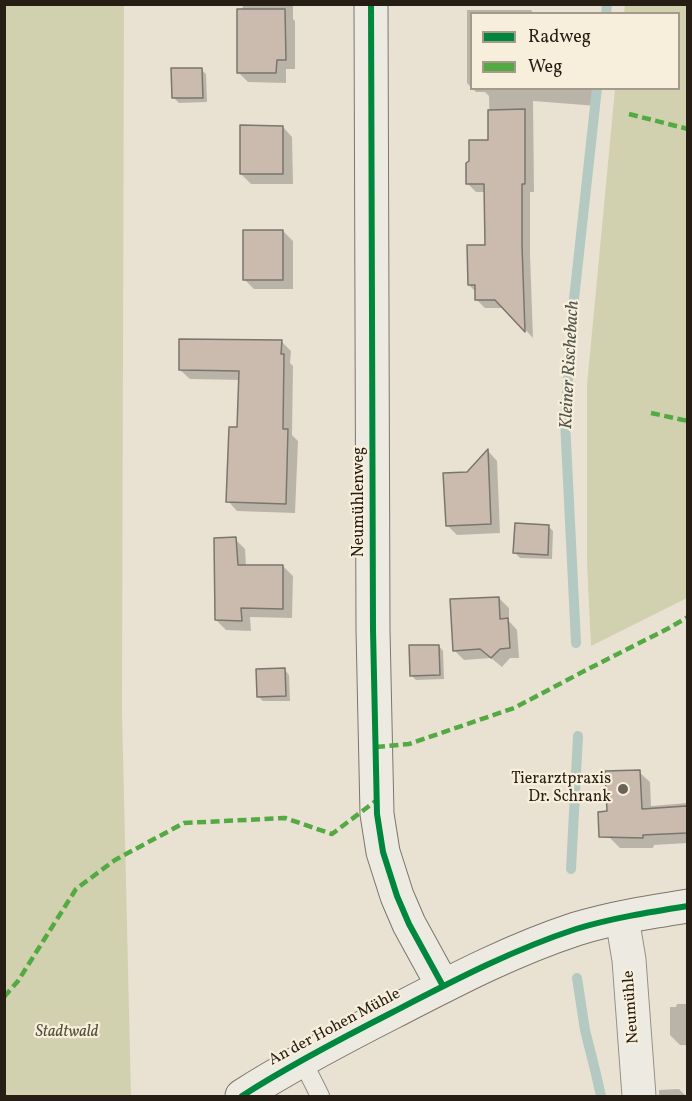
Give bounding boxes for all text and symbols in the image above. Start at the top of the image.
legend [470,12,680,90]
text: Radweg [528,25,591,50]
text: Weg [528,55,562,80]
water label: Kleiner Rischebach [557,300,585,430]
street label: Neumühlenweg [350,447,370,557]
place label: Tierarztpraxis Dr. Schrank [511,770,611,808]
marker: Tierarztpraxis Dr. Schrank [616,782,630,796]
street label: Neumühle [620,970,644,1044]
street label: An der Hohen Mühle [266,985,404,1071]
park label: Stadtwald [35,1023,99,1043]

